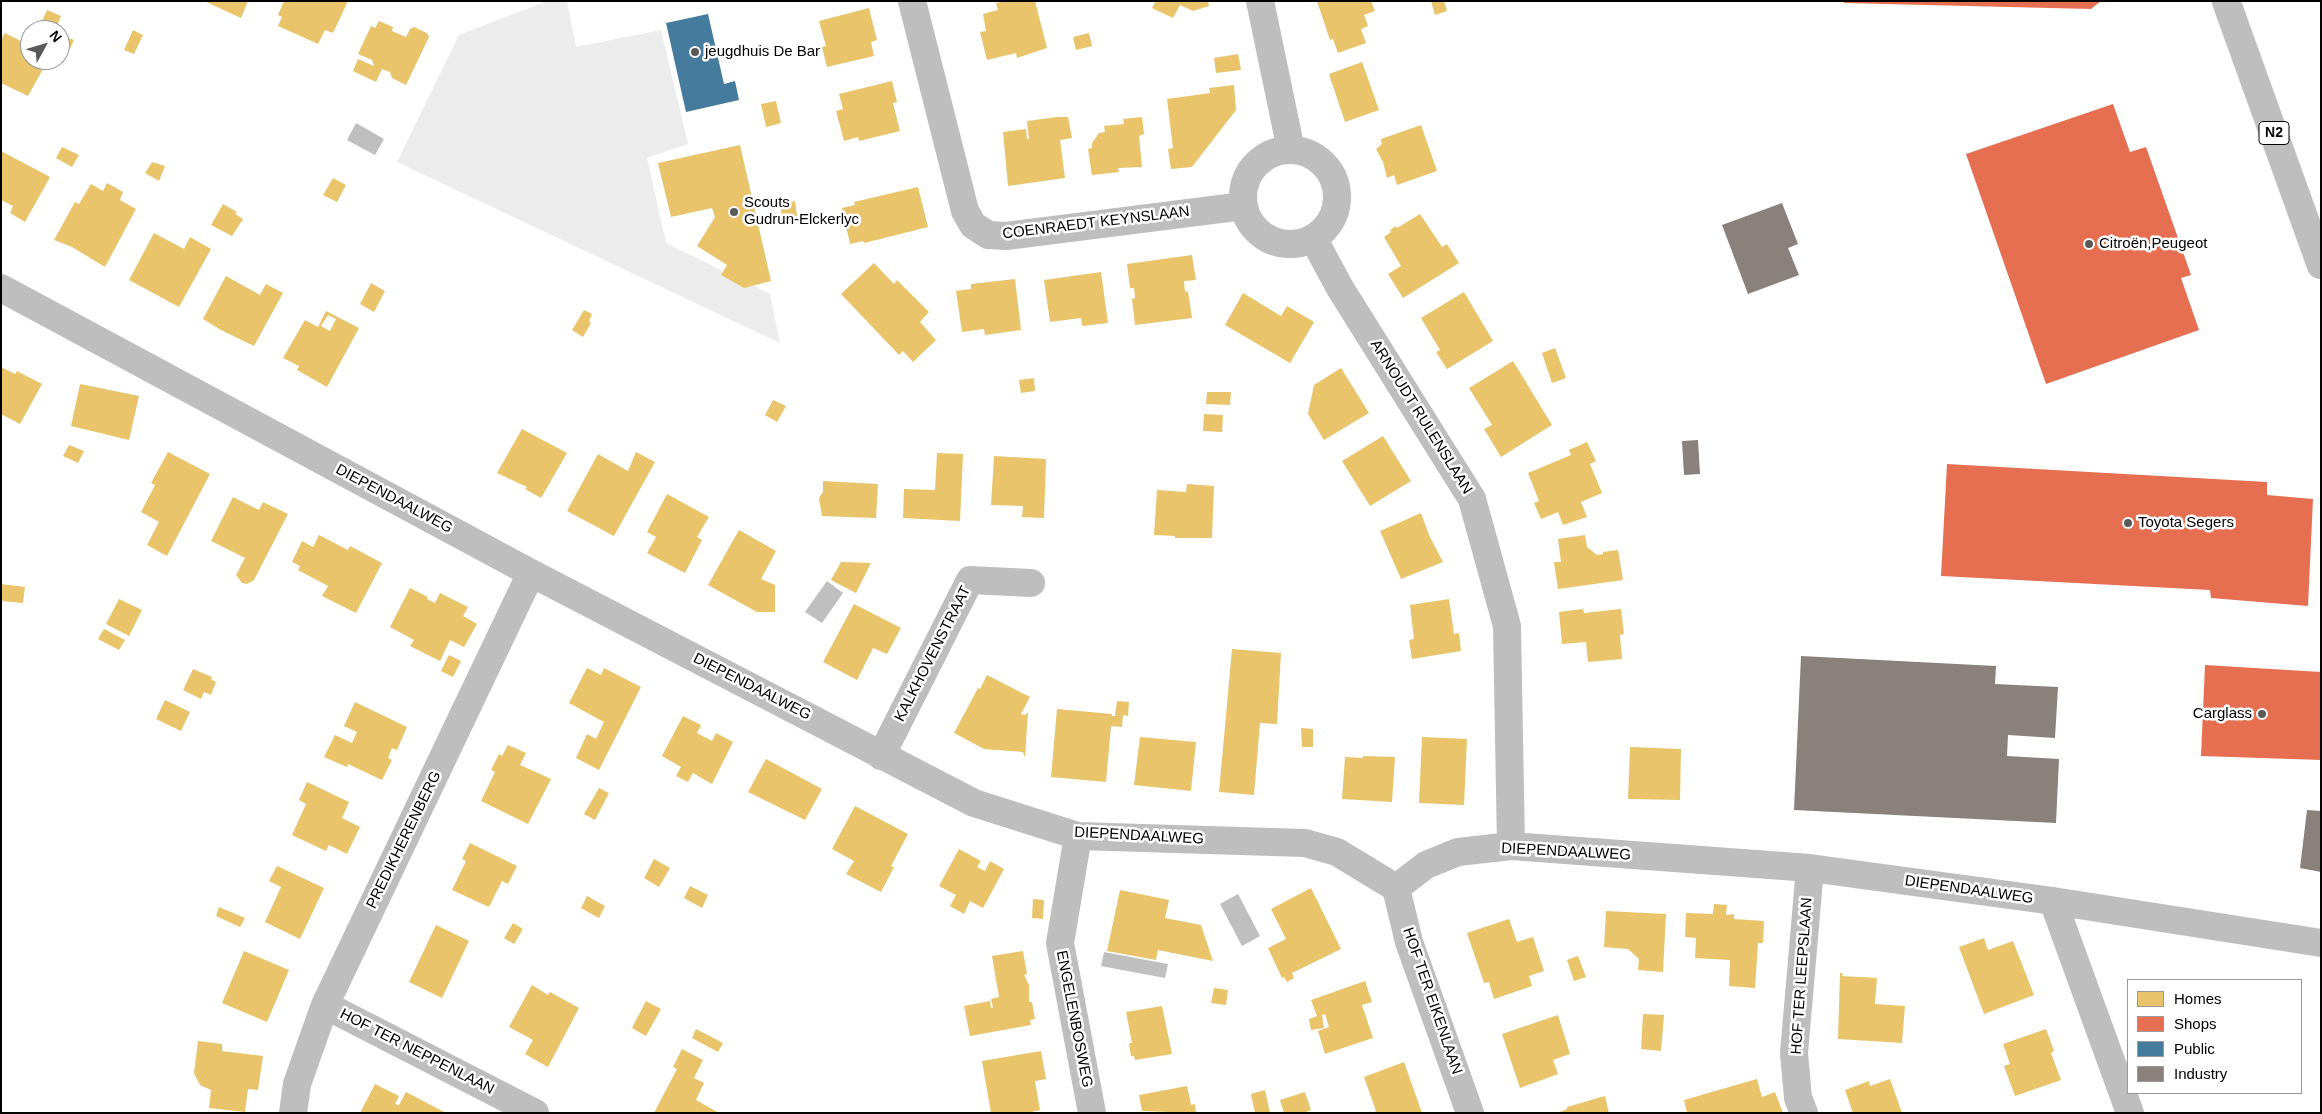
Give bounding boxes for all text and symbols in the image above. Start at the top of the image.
north arrow [20,20,70,70]
text: N [46,27,65,45]
place label: jeugdhuis De Bar [705,43,820,61]
marker: jeugdhuis De Bar [689,46,701,58]
road number: N2 [2259,122,2289,144]
place label: Scouts Gudrun-Elckerlyc [744,194,859,229]
street label: COENRAEDT KEYNSLAAN [1001,203,1191,243]
marker: Scouts Gudrun-Elckerlyc [728,206,740,218]
place label: Citroën,Peugeot [2099,235,2207,253]
marker: Citroën,Peugeot [2083,238,2095,250]
street label: ARNOUDT RULENSLAAN [1366,337,1476,497]
street label: DIEPENDAALWEG [332,461,456,537]
place label: Toyota Segers [2138,514,2234,532]
marker: Toyota Segers [2122,517,2134,529]
street label: KALKHOVENSTRAAT [891,583,975,725]
street label: DIEPENDAALWEG [690,650,814,724]
place label: Carglass [2193,705,2252,723]
marker: Carglass [2256,708,2268,720]
street label: PREDIKHERENBERG [363,768,445,912]
street label: DIEPENDAALWEG [1074,824,1204,848]
street label: DIEPENDAALWEG [1501,840,1631,864]
street label: DIEPENDAALWEG [1904,872,2034,908]
street label: HOF TER LEEPSLAAN [1788,897,1816,1055]
street label: HOF TER EIKENLAAN [1398,925,1466,1077]
street label: ENGELENBOSWEG [1052,949,1096,1089]
legend [2127,979,2302,1094]
text: Homes [2174,990,2222,1007]
street label: HOF TER NEPPENLAAN [337,1005,497,1099]
text: Shops [2174,1015,2217,1032]
text: Public [2174,1040,2215,1057]
text: Industry [2174,1065,2227,1082]

